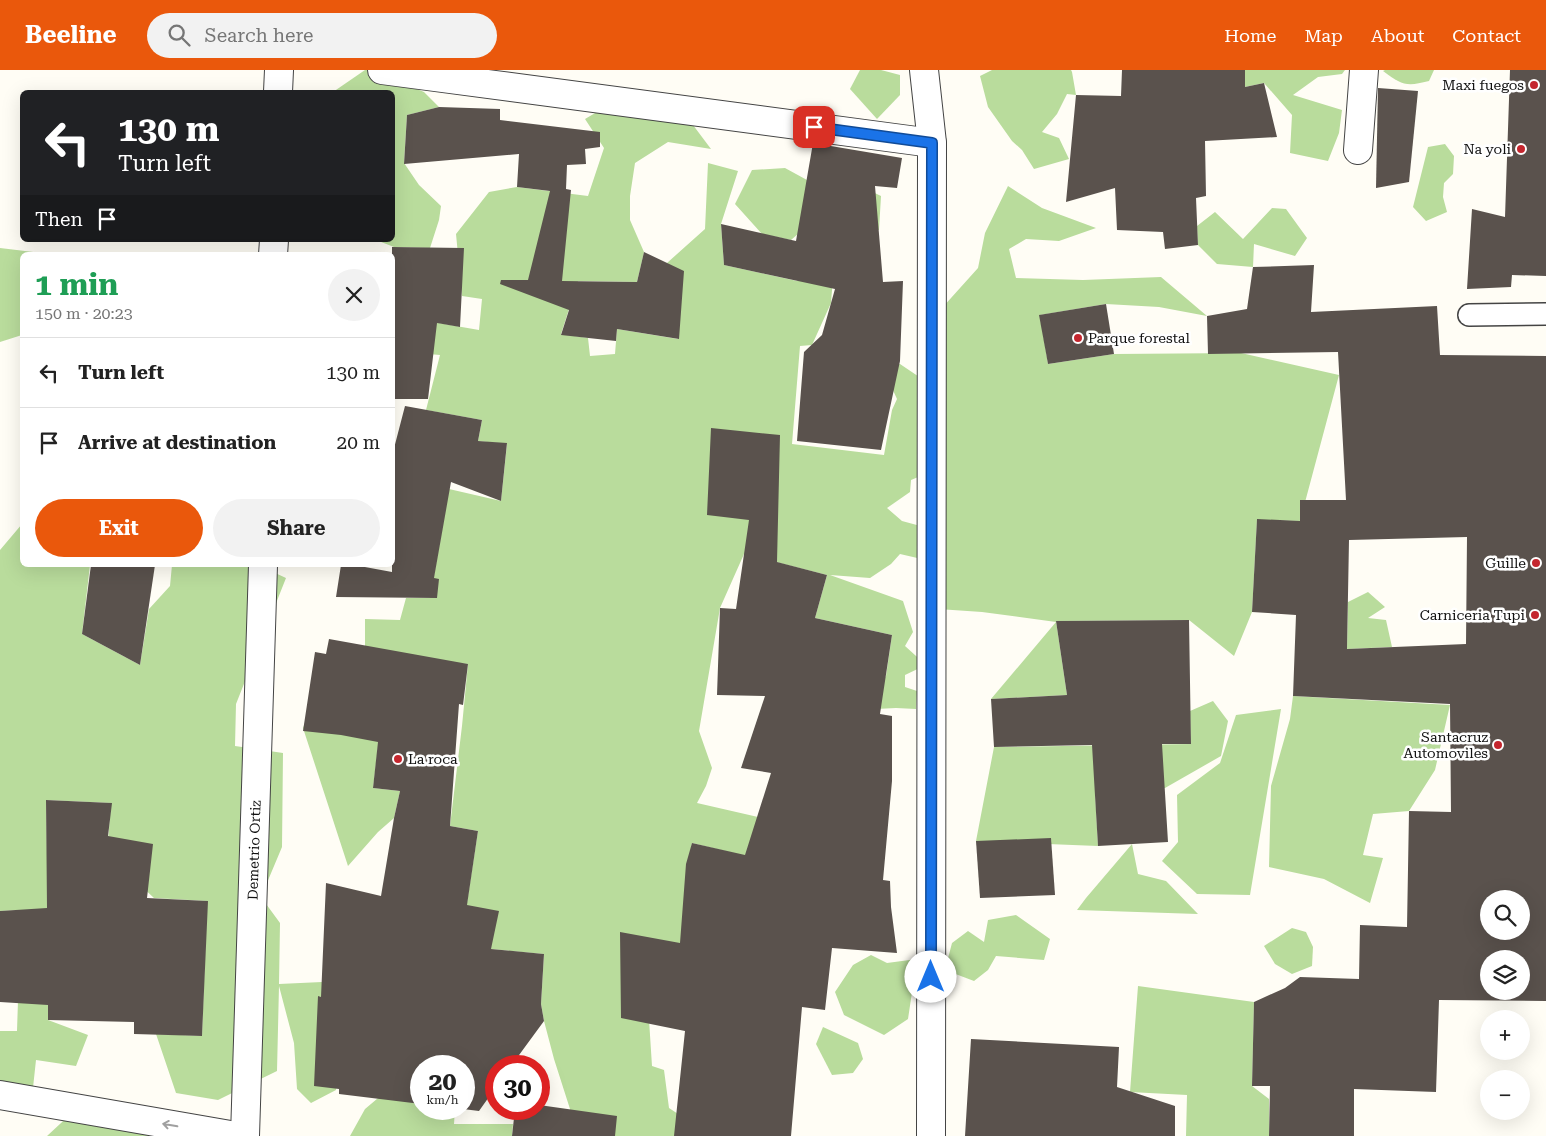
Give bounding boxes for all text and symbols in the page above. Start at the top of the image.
search box [147,13,497,58]
text: Beeline [25,21,117,49]
icon: search [165,21,193,49]
text: Search here [205,24,313,47]
text: Home [1224,25,1276,46]
text: Map [1304,25,1343,46]
text: About [1371,25,1424,46]
text: Contact [1452,25,1521,46]
place label: Maxi fuegos [1442,77,1524,93]
marker: Maxi fuegos [1528,79,1540,91]
pin [793,106,835,148]
text: 130 m [118,109,219,150]
icon: left [35,110,100,175]
icon: arrive [800,113,828,141]
place label: Na yoli [1463,141,1512,157]
marker: Na yoli [1515,143,1527,155]
text: Turn left [118,151,211,176]
icon: arrive [93,205,121,233]
text: Then [35,208,83,231]
text: 1 min [35,267,118,302]
button: close [328,269,380,321]
text: 150 m · 20:23 [35,304,133,323]
place label: Parque forestal [1088,330,1190,346]
marker: Parque forestal [1072,332,1084,344]
icon: left [35,359,63,387]
text: Turn left [78,361,164,384]
text: 130 m [326,361,380,384]
icon: arrive [35,429,63,457]
text: Arrive at destination [78,431,276,454]
text: 20 m [337,431,380,454]
button: Exit [35,499,203,557]
button: Share [213,499,380,557]
place label: Guille [1485,555,1526,571]
marker: Guille [1530,557,1542,569]
place label: Carniceria Tupi [1420,607,1526,623]
marker: Carniceria Tupi [1529,609,1541,621]
place label: Santacruz Automoviles [1404,729,1488,761]
marker: Santacruz Automoviles [1492,739,1504,751]
place label: La roca [408,751,458,767]
marker: La roca [392,753,404,765]
street label: Demetrio Ortiz [244,799,264,900]
map controls [1480,890,1530,1120]
button: search [1480,890,1530,940]
position arrow [904,950,956,1002]
button: layers [1480,950,1530,1000]
button: + [1480,1010,1530,1060]
speed limit sign: 30 [485,1055,550,1120]
text: 20 [428,1067,457,1096]
button: − [1480,1070,1530,1120]
text: km/h [426,1093,459,1107]
one-way arrow [163,1119,179,1129]

